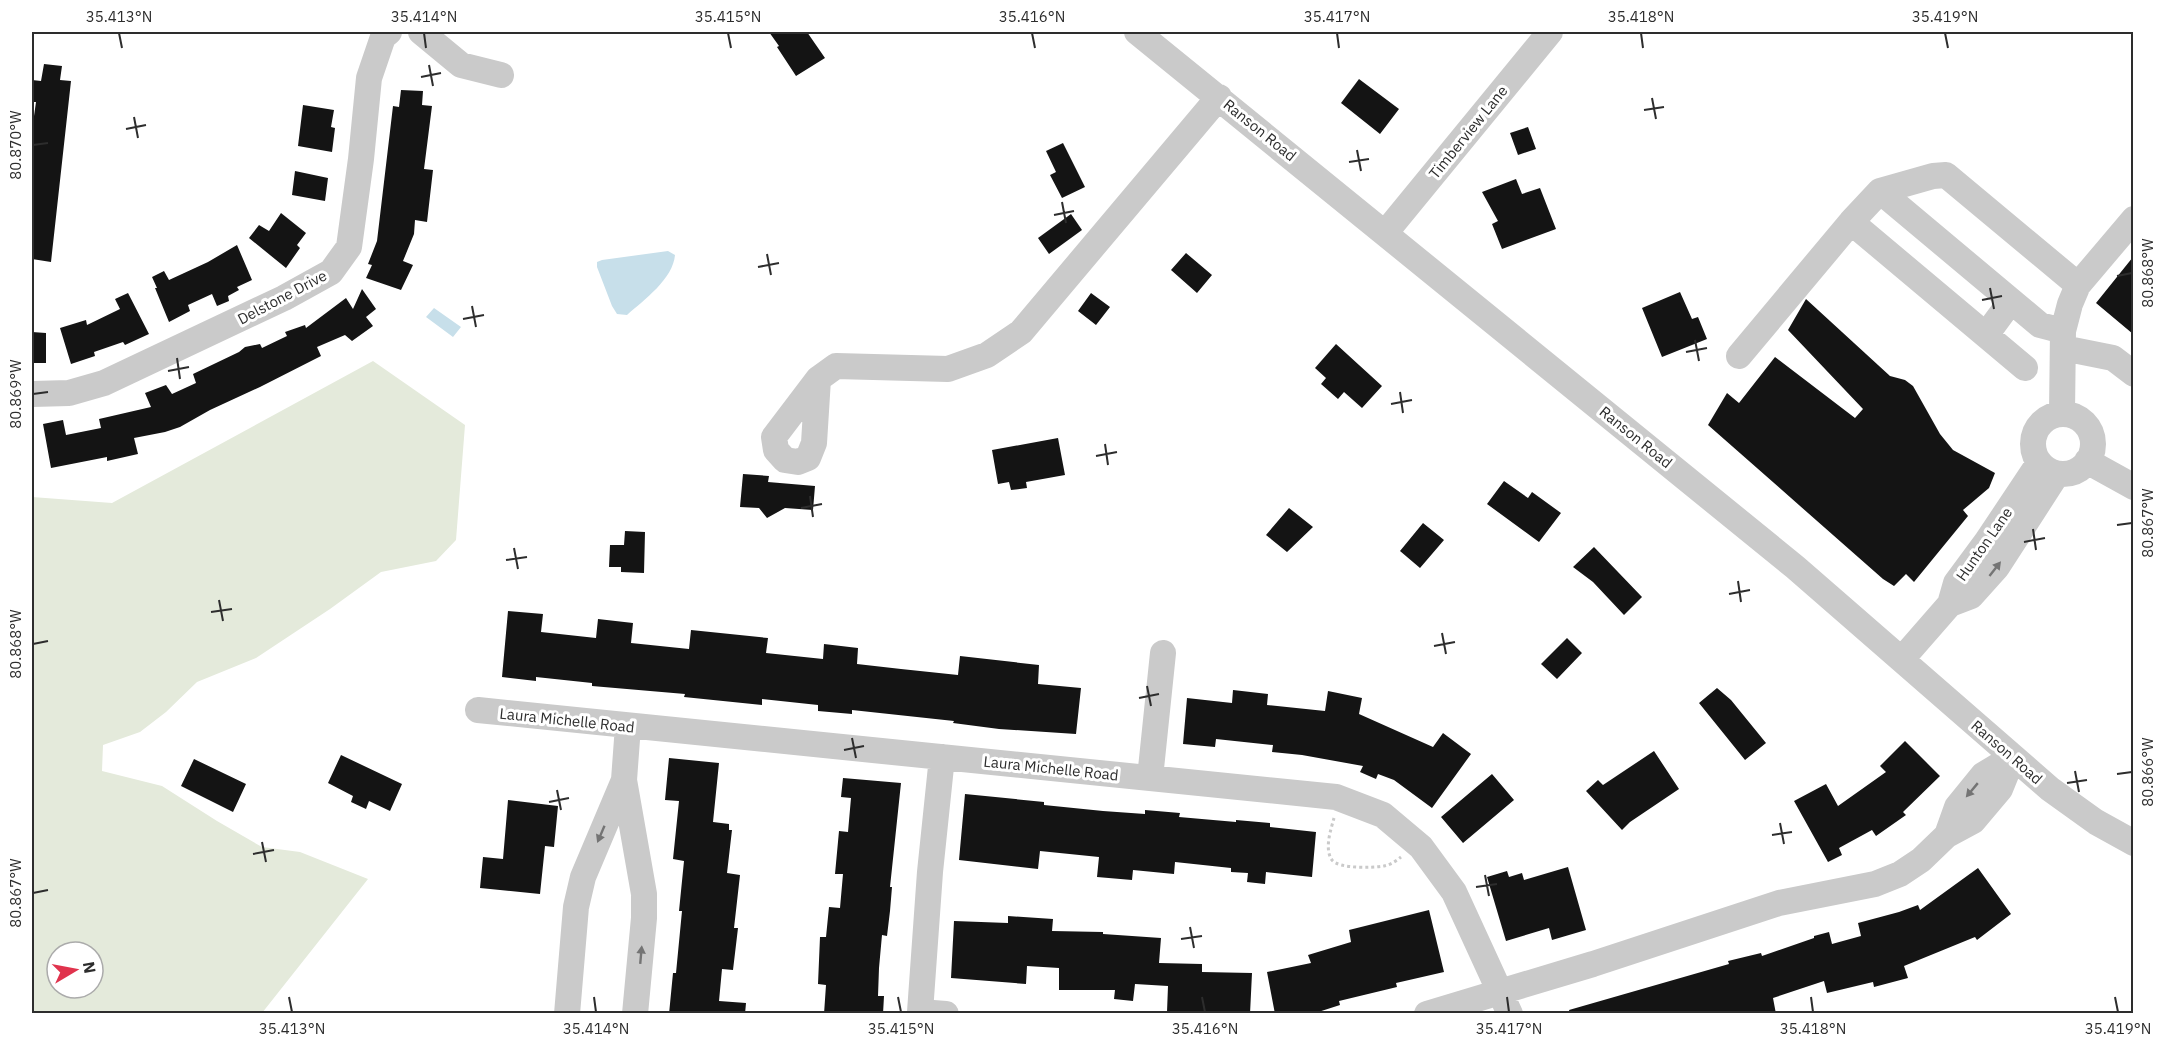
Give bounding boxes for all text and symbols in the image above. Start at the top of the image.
text: 35.413°N [86,7,152,26]
text: 35.414°N [391,7,457,26]
text: 35.415°N [695,7,761,26]
text: 35.416°N [999,7,1065,26]
text: 35.417°N [1304,7,1370,26]
text: 35.418°N [1608,7,1674,26]
text: 35.419°N [1912,7,1978,26]
street label: Timberview Lane [1425,81,1511,183]
street label: Ranson Road [1220,95,1300,165]
text: 80.870°W [6,110,25,180]
text: 80.868°W [2138,238,2157,308]
street label: Delstone Drive [234,266,330,328]
text: 80.869°W [6,359,25,429]
street label: Ranson Road [1596,402,1676,472]
text: 80.867°W [2138,488,2157,558]
street label: Hunton Lane [1952,504,2016,584]
one-way arrow [1988,561,2001,577]
text: 80.868°W [6,609,25,679]
street label: Laura Michelle Road [499,703,635,737]
street label: Ranson Road [1967,716,2047,788]
text: 80.866°W [2138,737,2157,807]
street label: Laura Michelle Road [983,751,1119,785]
one-way arrow [1966,782,1978,797]
one-way arrow [596,825,606,843]
text: 80.867°W [6,858,25,928]
north arrow [45,940,105,1000]
one-way arrow [636,946,646,965]
text: N [79,960,101,975]
text: 35.413°N [259,1019,325,1038]
text: 35.414°N [563,1019,629,1038]
text: 35.415°N [868,1019,934,1038]
text: 35.416°N [1172,1019,1238,1038]
text: 35.417°N [1476,1019,1542,1038]
text: 35.418°N [1780,1019,1846,1038]
text: 35.419°N [2085,1019,2151,1038]

